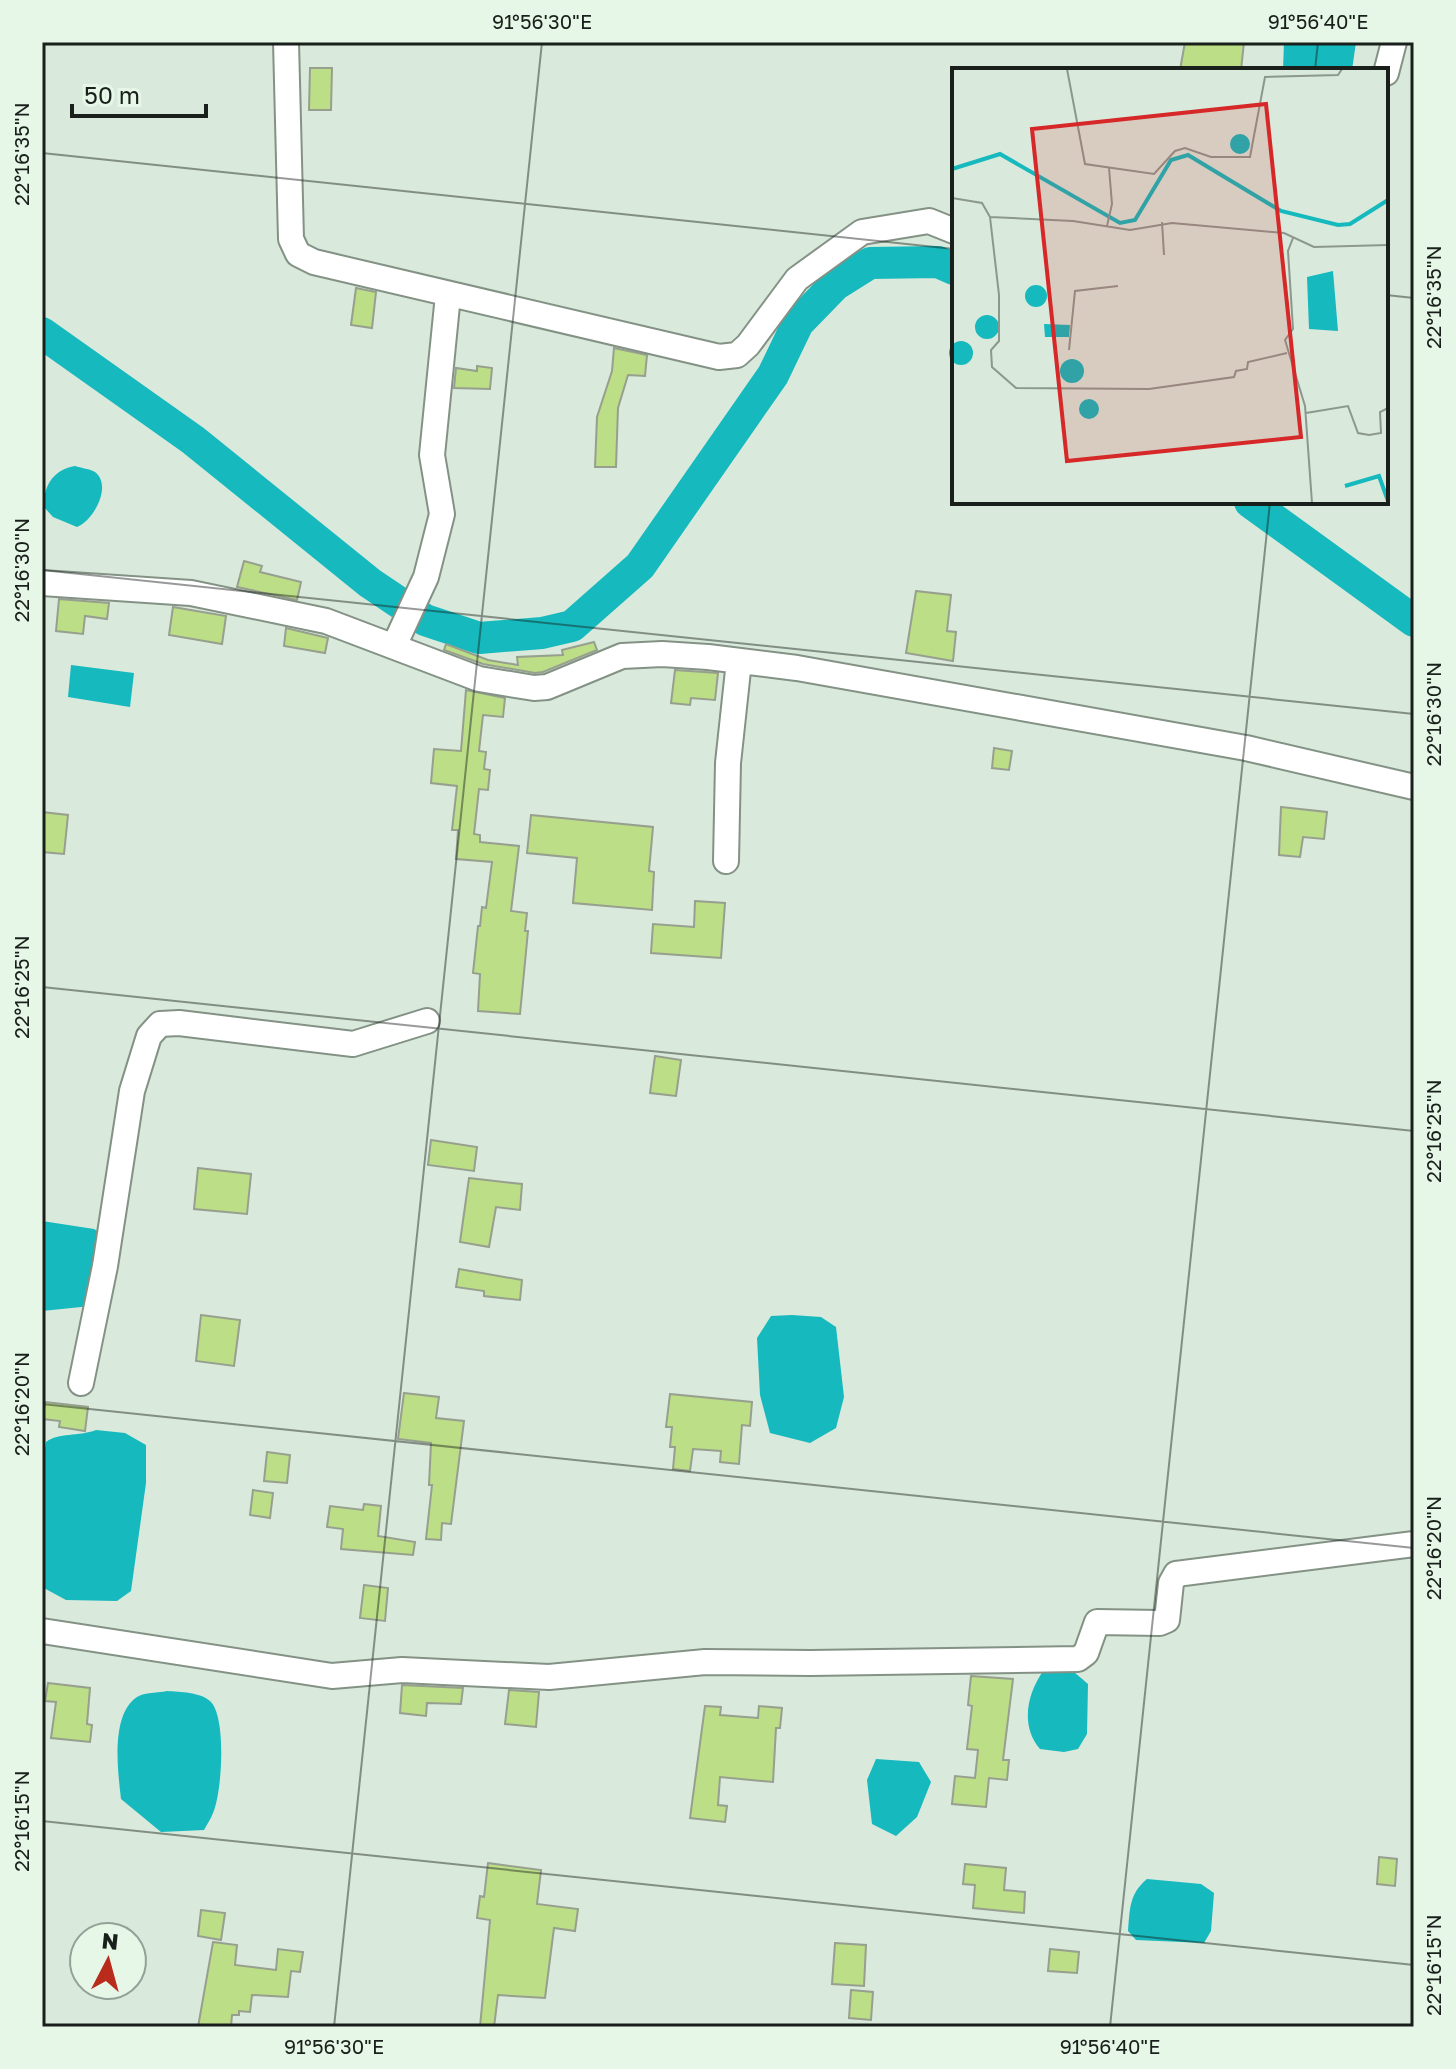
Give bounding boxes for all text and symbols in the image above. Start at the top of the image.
text: 91°56'30"E [492,9,592,33]
text: 91°56'40"E [1268,9,1368,33]
scale bar [72,68,206,118]
inset map [952,68,1388,504]
text: 50 m [84,80,140,109]
text: 22°16'35"N [9,102,33,206]
text: 22°16'35"N [1421,245,1445,349]
text: 22°16'30"N [9,518,33,622]
text: 22°16'30"N [1421,662,1445,766]
text: 22°16'25"N [9,935,33,1039]
text: 22°16'25"N [1421,1079,1445,1183]
text: 22°16'20"N [9,1352,33,1456]
text: 22°16'20"N [1421,1496,1445,1600]
text: 22°16'15"N [9,1770,33,1872]
text: 22°16'15"N [1421,1914,1445,2016]
north arrow [68,1921,148,2001]
text: N [100,1926,120,1955]
text: 91°56'30"E [284,2034,384,2058]
text: 91°56'40"E [1060,2034,1160,2058]

